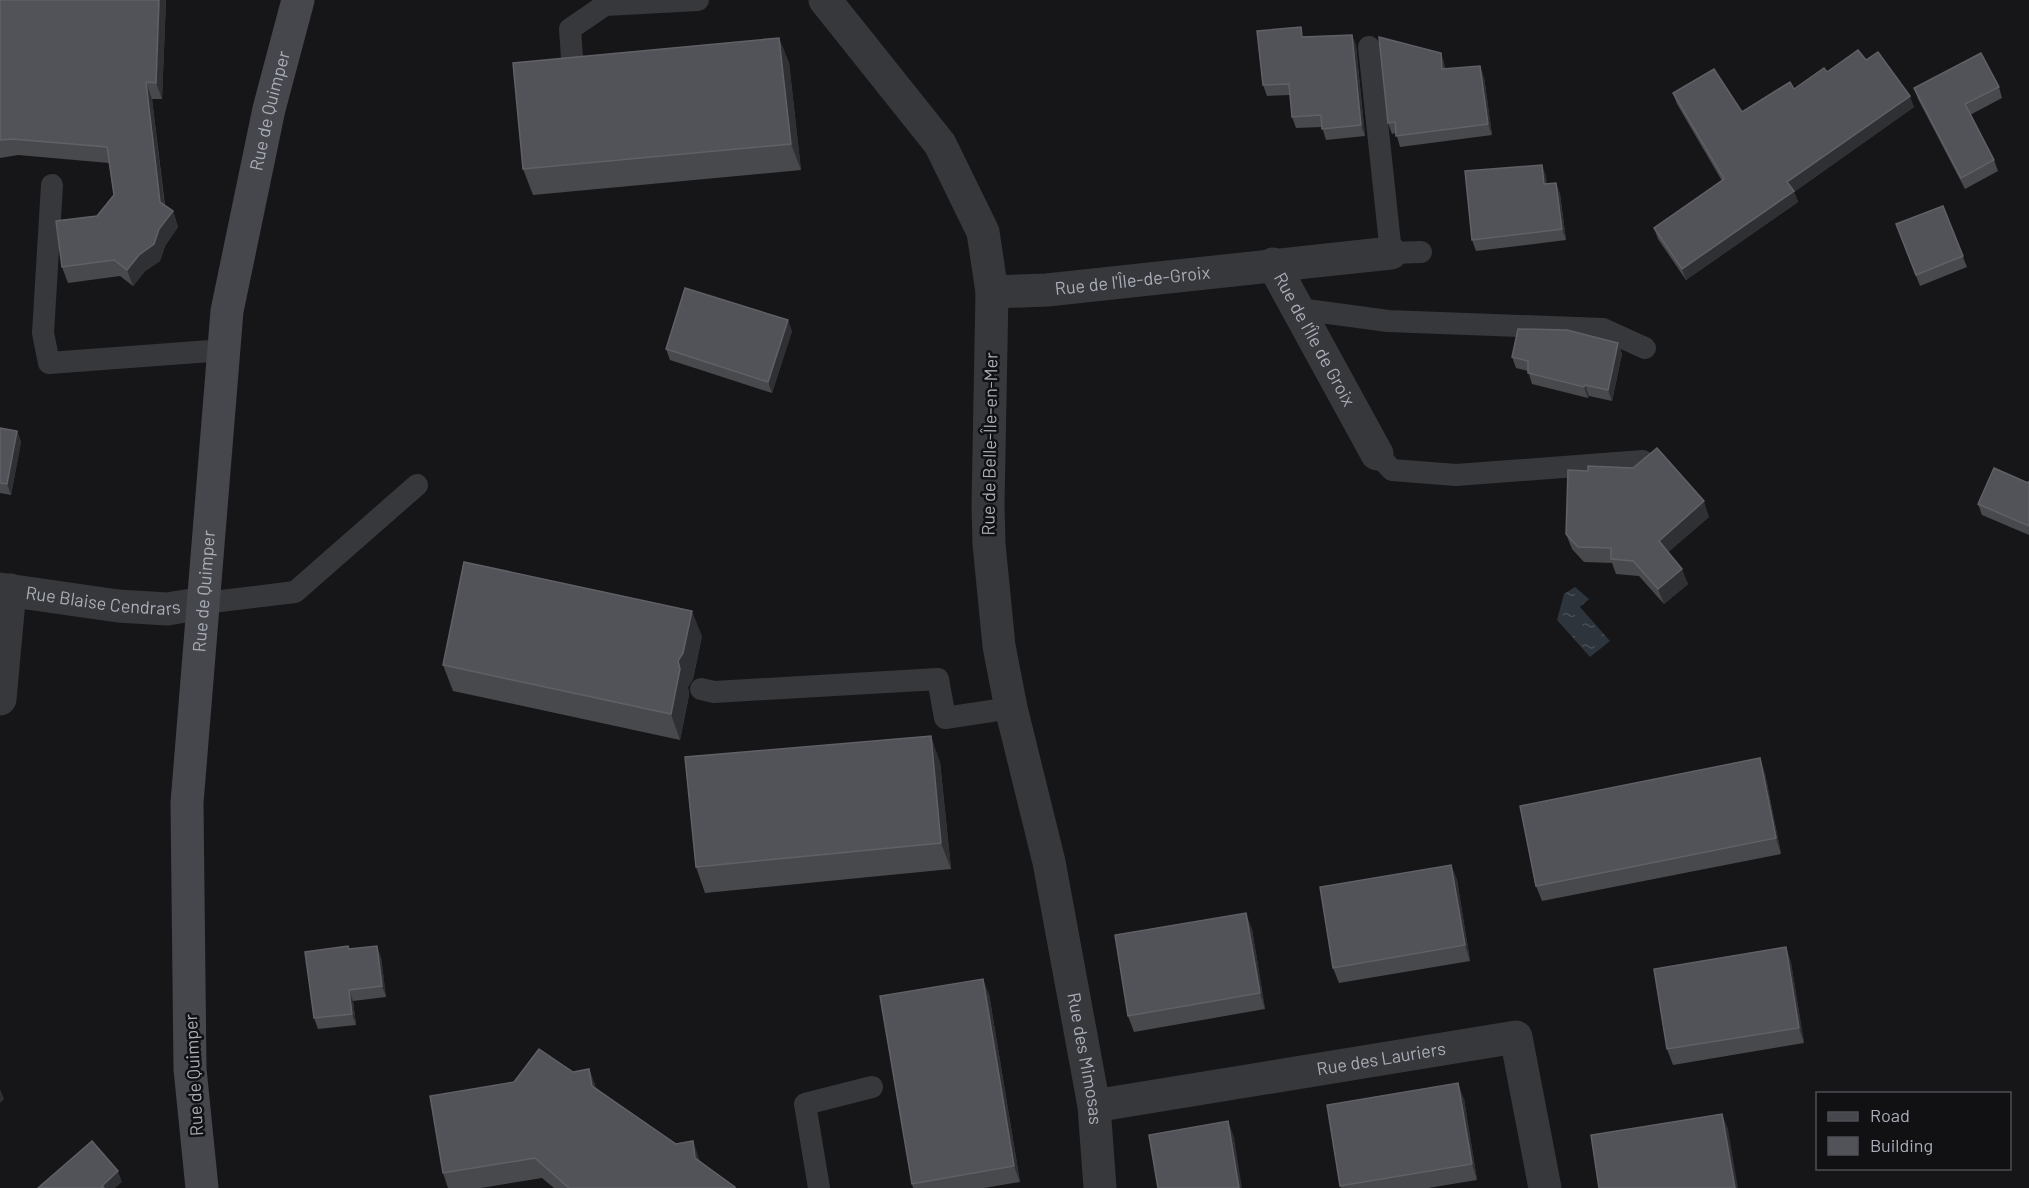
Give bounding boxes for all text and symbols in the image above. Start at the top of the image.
street label: Rue de Quimper [244,48,294,173]
street label: Rue de l'Île-de-Groix [1054,260,1212,299]
street label: Rue de l'Île de Groix [1270,268,1361,410]
street label: Rue de Belle-Île-en-Mer [976,352,1002,536]
street label: Rue de Quimper [187,529,219,653]
street label: Rue Blaise Cendrars [24,581,182,619]
street label: Rue des Mimosas [1063,990,1107,1125]
street label: Rue de Quimper [179,1013,207,1137]
street label: Rue des Lauriers [1315,1037,1447,1079]
legend [1816,1092,2011,1170]
text: Road [1870,1104,1910,1126]
text: Building [1870,1134,1933,1156]

